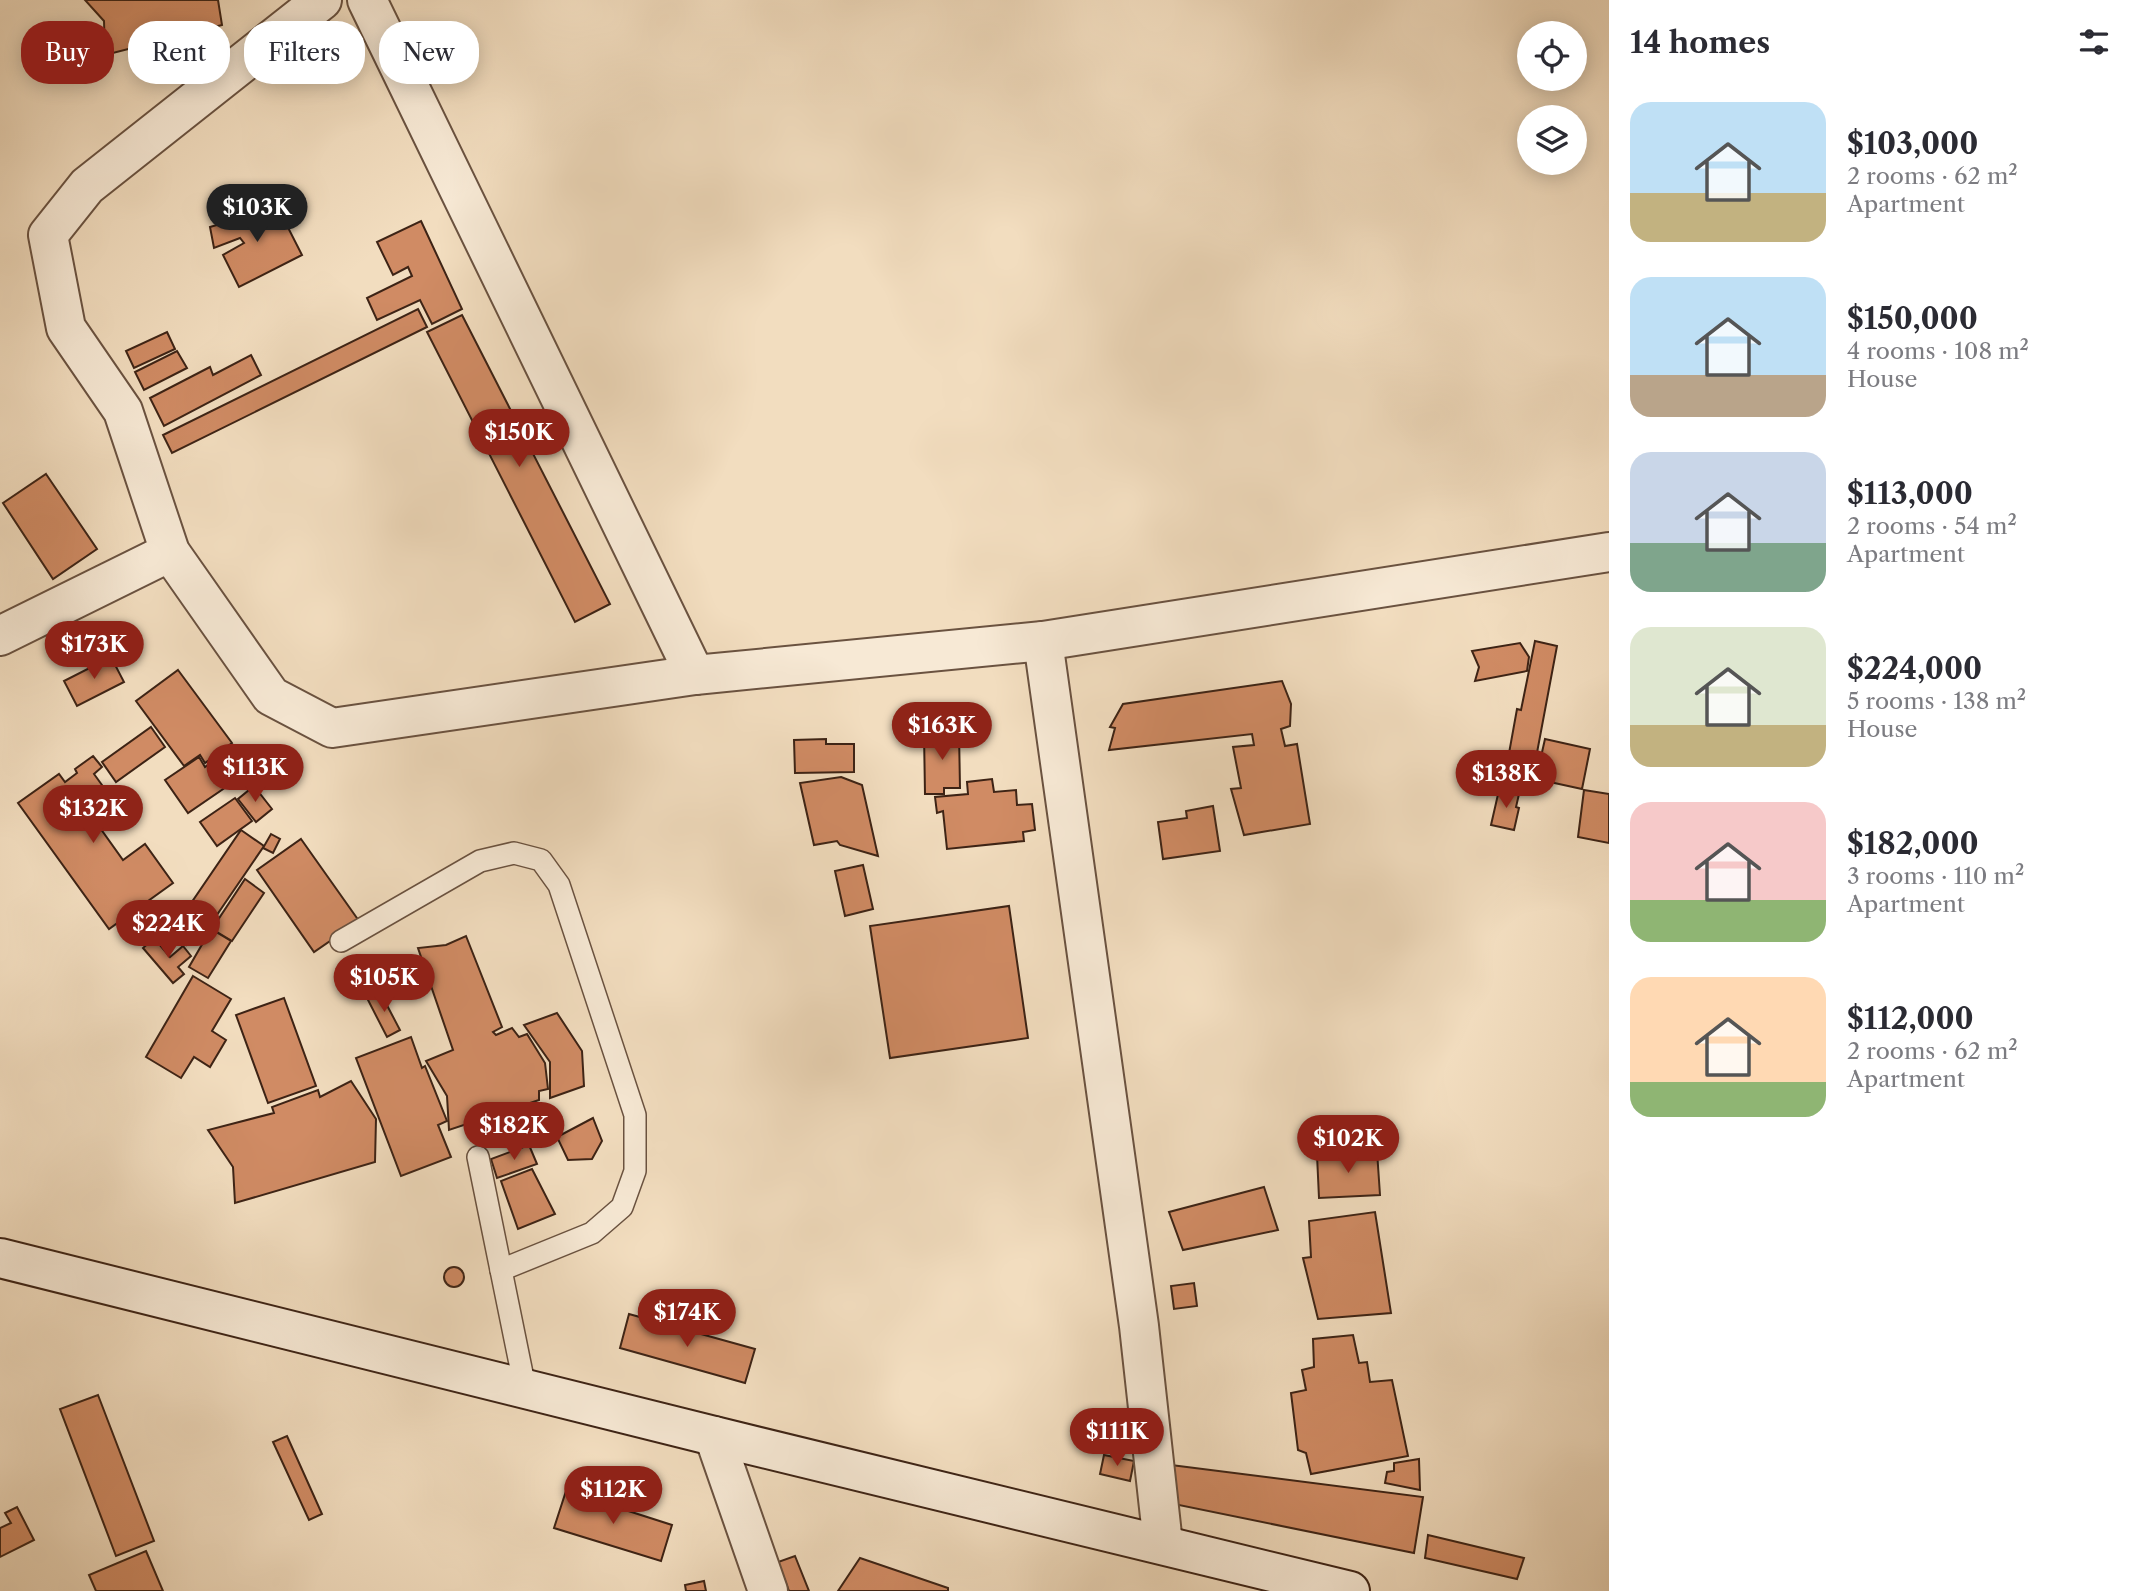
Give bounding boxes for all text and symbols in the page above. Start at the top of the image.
chip: Buy [21,21,114,84]
chip: Rent [128,21,230,84]
chip: Filters [244,21,365,84]
chip: New [379,21,479,84]
map controls [1517,21,1587,175]
button: locate [1517,21,1587,91]
icon: filters [2075,23,2113,61]
text: 14 homes [1630,24,1770,61]
button: layers [1517,105,1587,175]
text: $103,000 [1847,125,1978,162]
icon: home [1686,130,1770,214]
text: 2 rooms · 62 m² [1847,162,2018,190]
pin: $103K [208,184,306,244]
text: Apartment [1847,190,1965,218]
text: $103K [222,193,292,221]
text: $150,000 [1847,300,1978,337]
icon: home [1686,305,1770,389]
text: 4 rooms · 108 m² [1847,337,2029,365]
text: House [1847,365,1917,393]
pin: $150K [470,410,568,469]
text: $150K [485,418,553,446]
text: $113,000 [1847,475,1973,512]
icon: home [1686,480,1770,564]
text: 2 rooms · 54 m² [1847,512,2017,540]
text: Apartment [1847,540,1965,568]
pin: $173K [45,622,143,681]
text: $173K [61,630,127,658]
text: $224,000 [1847,650,1982,687]
icon: home [1686,655,1770,739]
text: 5 rooms · 138 m² [1847,687,2026,715]
pin: $163K [893,702,991,762]
text: $163K [908,711,976,739]
text: House [1847,715,1917,743]
pin: $113K [206,744,304,804]
pin: $138K [1457,750,1555,810]
text: $113K [223,753,287,781]
text: $138K [1472,759,1540,787]
pin: $132K [44,786,142,845]
text: $132K [59,794,127,822]
text: $182,000 [1847,825,1979,862]
icon: home [1686,830,1770,914]
text: 3 rooms · 110 m² [1847,862,2024,890]
text: Apartment [1847,890,1965,918]
pin: $224K [119,900,217,960]
text: $224K [132,909,204,937]
pin: $105K [335,954,433,1014]
text: $105K [350,963,418,991]
text: $112,000 [1847,1000,1974,1037]
icon: home [1686,1005,1770,1089]
text: 2 rooms · 62 m² [1847,1037,2018,1065]
text: Apartment [1847,1065,1965,1093]
pin: $182K [465,1102,563,1162]
text: $182K [479,1111,549,1139]
pin: $102K [1299,1116,1397,1175]
text: $102K [1313,1124,1383,1152]
pin: $174K [638,1290,736,1349]
text: $174K [654,1298,720,1326]
pin: $111K [1068,1408,1166,1468]
text: $111K [1086,1417,1148,1445]
pin: $112K [564,1466,662,1526]
text: $112K [580,1475,646,1503]

